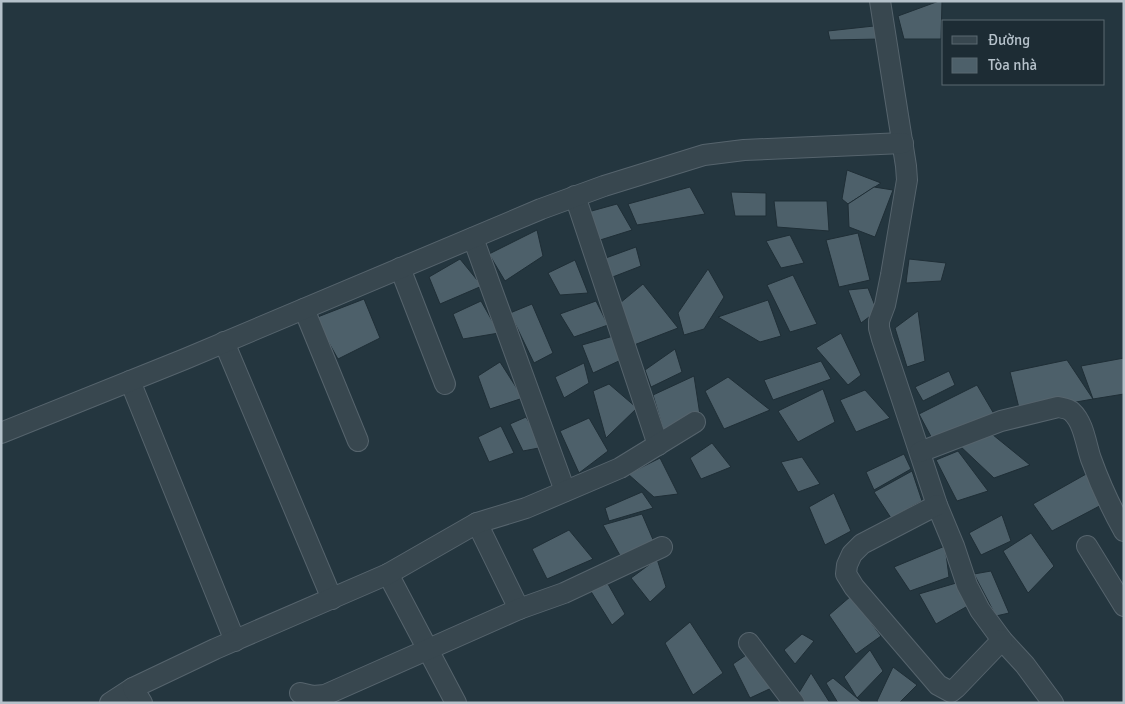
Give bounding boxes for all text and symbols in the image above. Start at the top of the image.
legend [942,20,1105,85]
text: Đường [988,31,1030,49]
text: Tòa nhà [988,56,1037,74]

